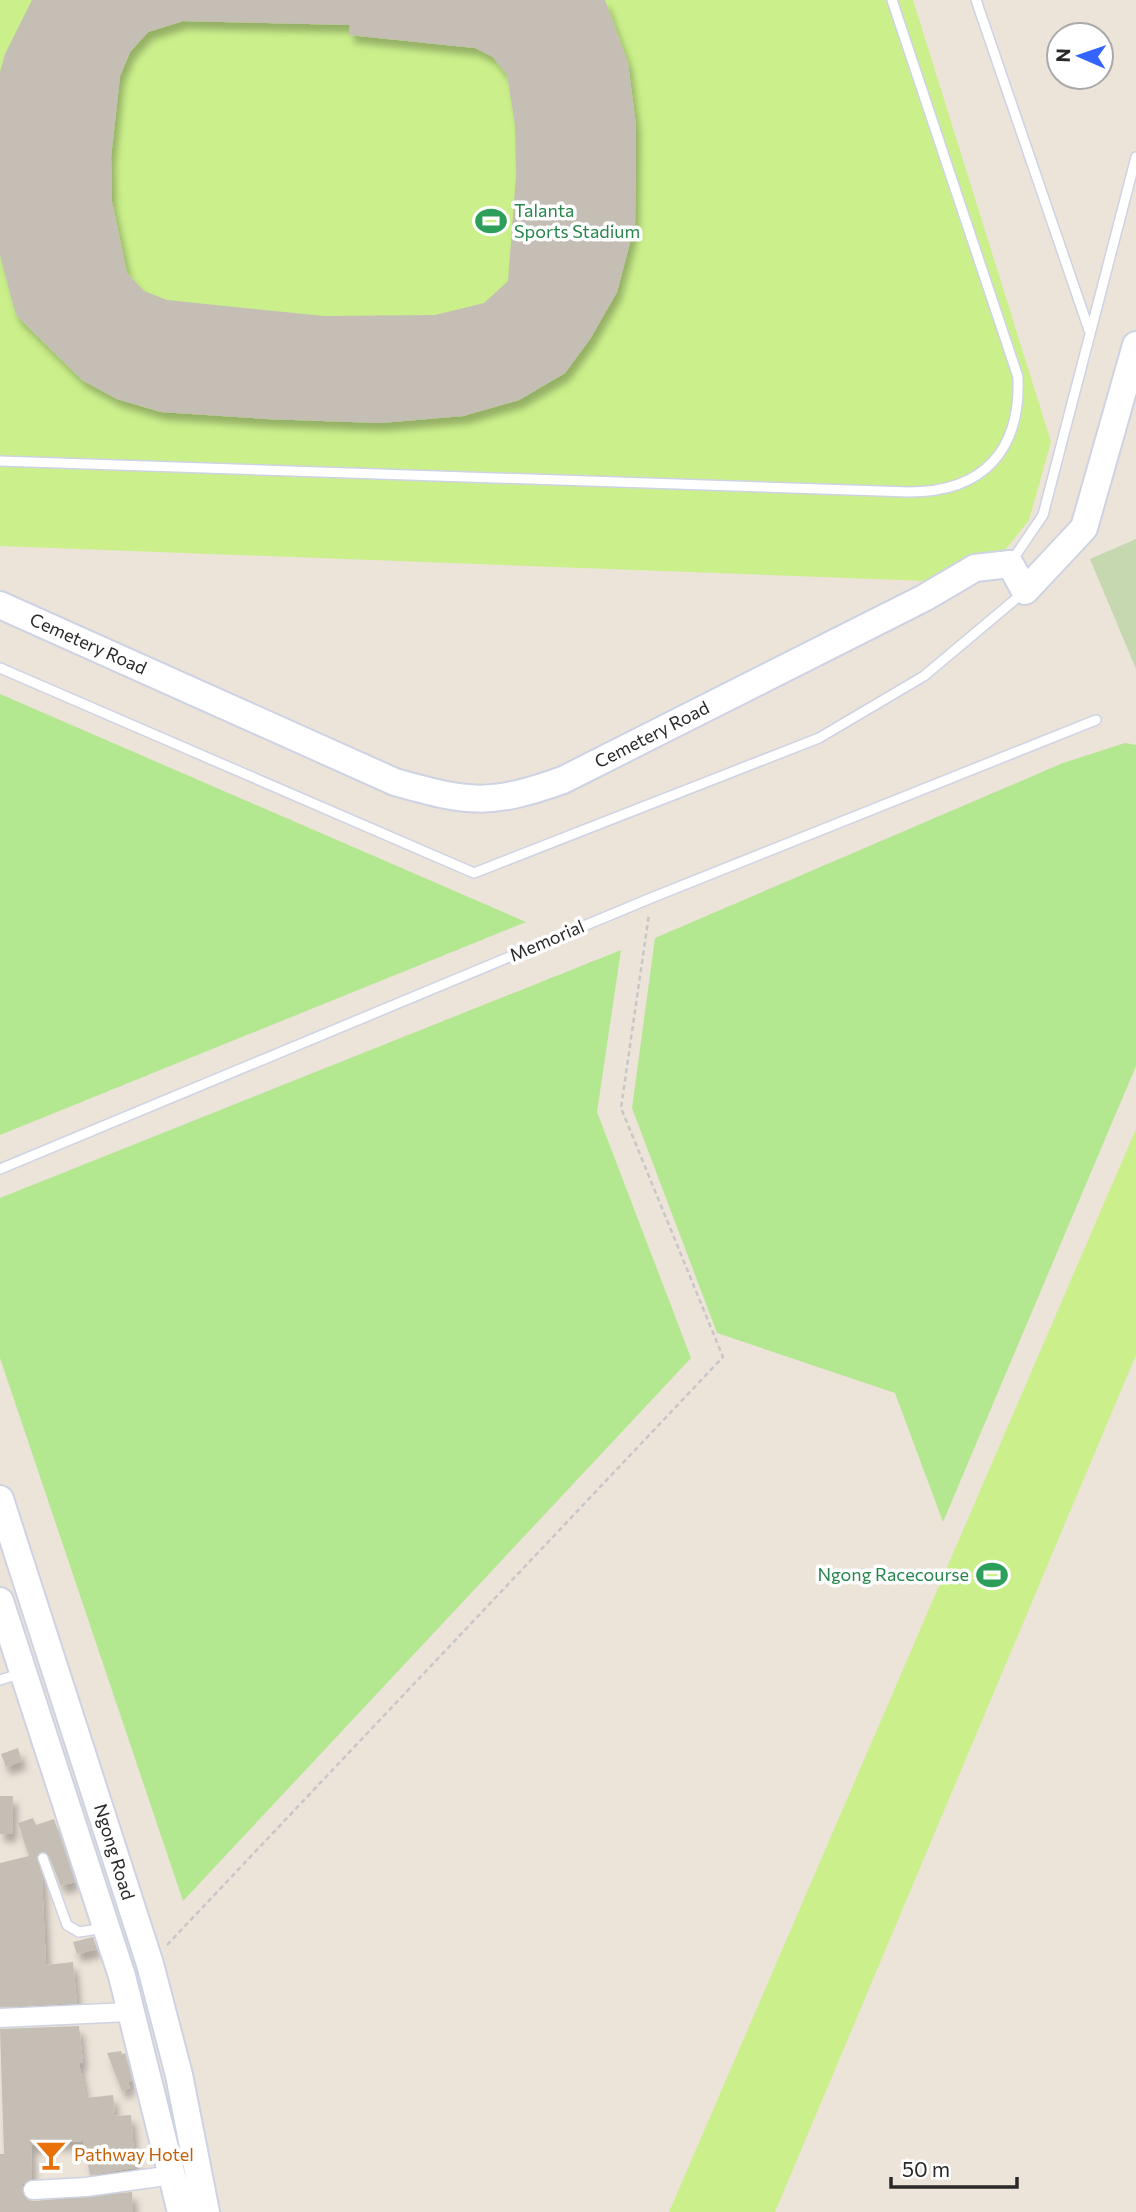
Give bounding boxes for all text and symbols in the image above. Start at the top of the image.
north arrow [1045,21,1115,91]
text: N [1051,48,1074,63]
place label: Talanta Sports Stadium [514,199,640,242]
sports icon: Talanta Sports Stadium [474,204,508,238]
street label: Cemetery Road [27,607,150,679]
street label: Cemetery Road [591,696,713,772]
street label: Memorial [506,915,587,966]
sports icon: Ngong Racecourse [975,1558,1009,1592]
place label: Ngong Racecourse [817,1563,969,1585]
street label: Ngong Road [90,1801,140,1902]
bar icon: Pathway Hotel [34,2138,68,2172]
place label: Pathway Hotel [74,2143,194,2165]
scale bar [891,2146,1017,2190]
text: 50 m [902,2156,950,2181]

